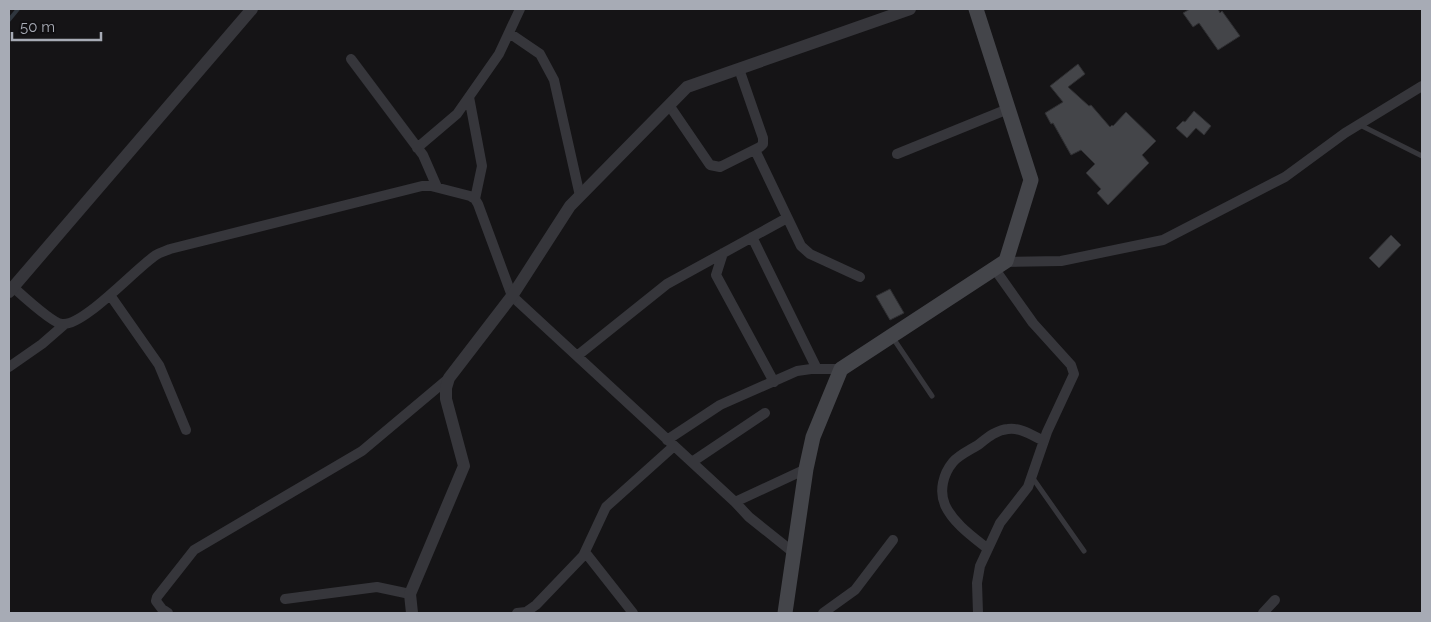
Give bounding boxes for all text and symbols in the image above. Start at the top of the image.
scale bar [12,10,101,42]
text: 50 m [20,18,55,36]

